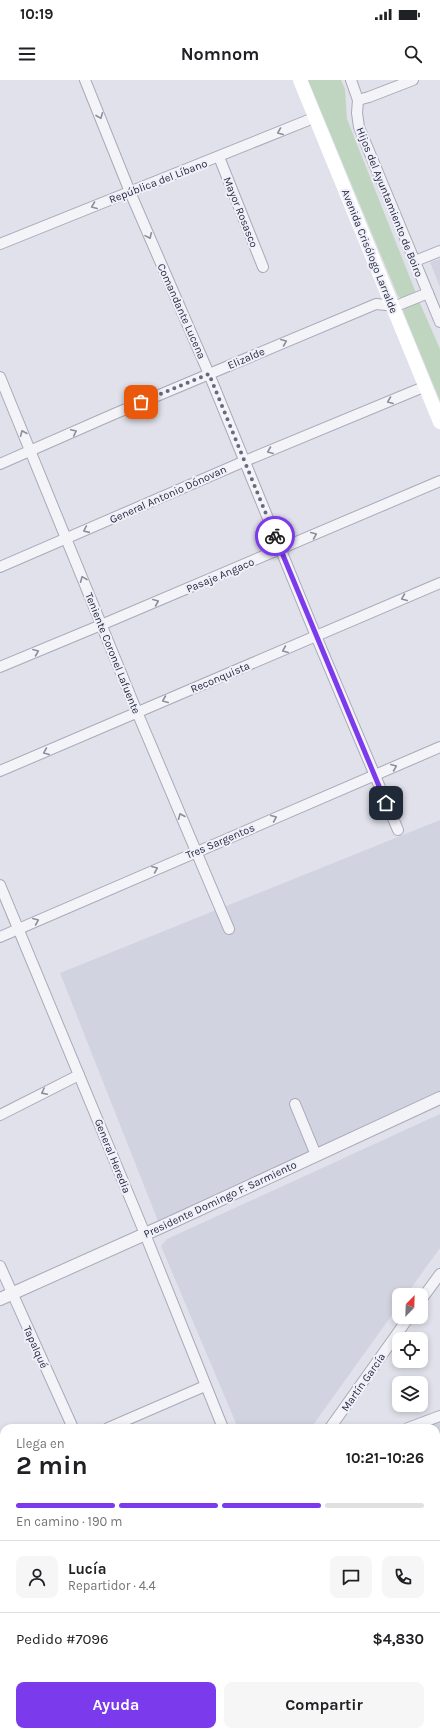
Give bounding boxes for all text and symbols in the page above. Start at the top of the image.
text: 10:19 [20,5,53,23]
icon: menu [16,43,38,65]
text: Nomnom [181,43,259,65]
icon: search [402,43,424,65]
one-way arrow [95,113,103,120]
street label: Hijos del Ayuntamiento de Boiro [353,125,426,279]
one-way arrow [276,128,283,136]
street label: República del Líbano [107,157,209,206]
street label: Mayor Rosasco [220,175,261,249]
street label: Avenida Crisólogo Larralde [339,187,401,315]
one-way arrow [90,202,97,210]
one-way arrow [145,233,153,240]
street label: Comandante Lucena [155,261,208,361]
one-way arrow [281,339,288,347]
street label: Elizalde [226,345,267,372]
pin [124,385,158,419]
icon: bag [130,391,152,413]
one-way arrow [387,396,395,404]
one-way arrow [20,429,28,436]
one-way arrow [70,429,78,437]
one-way arrow [267,446,274,454]
street label: General Antonio Dónovan [108,463,229,526]
courier [255,516,295,556]
one-way arrow [83,525,91,533]
icon: bike [264,525,286,547]
one-way arrow [311,531,318,539]
street label: Pasaje Angaco [184,555,256,596]
one-way arrow [79,576,87,583]
street label: Teniente Coronel Lafuente [82,591,143,716]
one-way arrow [401,593,409,601]
one-way arrow [152,599,160,607]
one-way arrow [281,645,288,653]
one-way arrow [32,649,40,657]
street label: Reconquista [189,659,252,696]
one-way arrow [162,696,169,704]
one-way arrow [42,747,49,755]
one-way arrow [390,763,397,771]
pin [369,786,403,820]
icon: home [375,792,397,814]
one-way arrow [178,812,186,820]
one-way arrow [270,815,278,823]
street label: Tres Sargentos [184,821,257,862]
one-way arrow [151,866,158,874]
one-way arrow [31,918,39,926]
one-way arrow [41,1088,49,1095]
street label: General Heredia [92,1117,133,1195]
street label: Presidente Domingo F. Sarmiento [142,1158,299,1241]
north arrow [392,1288,428,1324]
map controls [392,1288,428,1412]
street label: Tapalqué [20,1324,51,1371]
button: locate [392,1332,428,1368]
street label: Martín García [339,1351,388,1414]
button: layers [392,1376,428,1412]
text: Llega en [16,1436,65,1451]
text: 10:21–10:26 [346,1449,424,1467]
text: 2 min [16,1450,88,1481]
text: En camino · 190 m [16,1514,122,1529]
button: person [16,1556,58,1598]
button: chat [330,1556,372,1598]
button: phone [382,1556,424,1598]
text: Lucía [68,1560,106,1578]
text: Repartidor · 4.4 [68,1578,156,1593]
text: Pedido #7096 [16,1630,109,1648]
text: $4,830 [372,1630,424,1648]
button: Ayuda [16,1682,216,1728]
button: Compartir [224,1682,424,1728]

